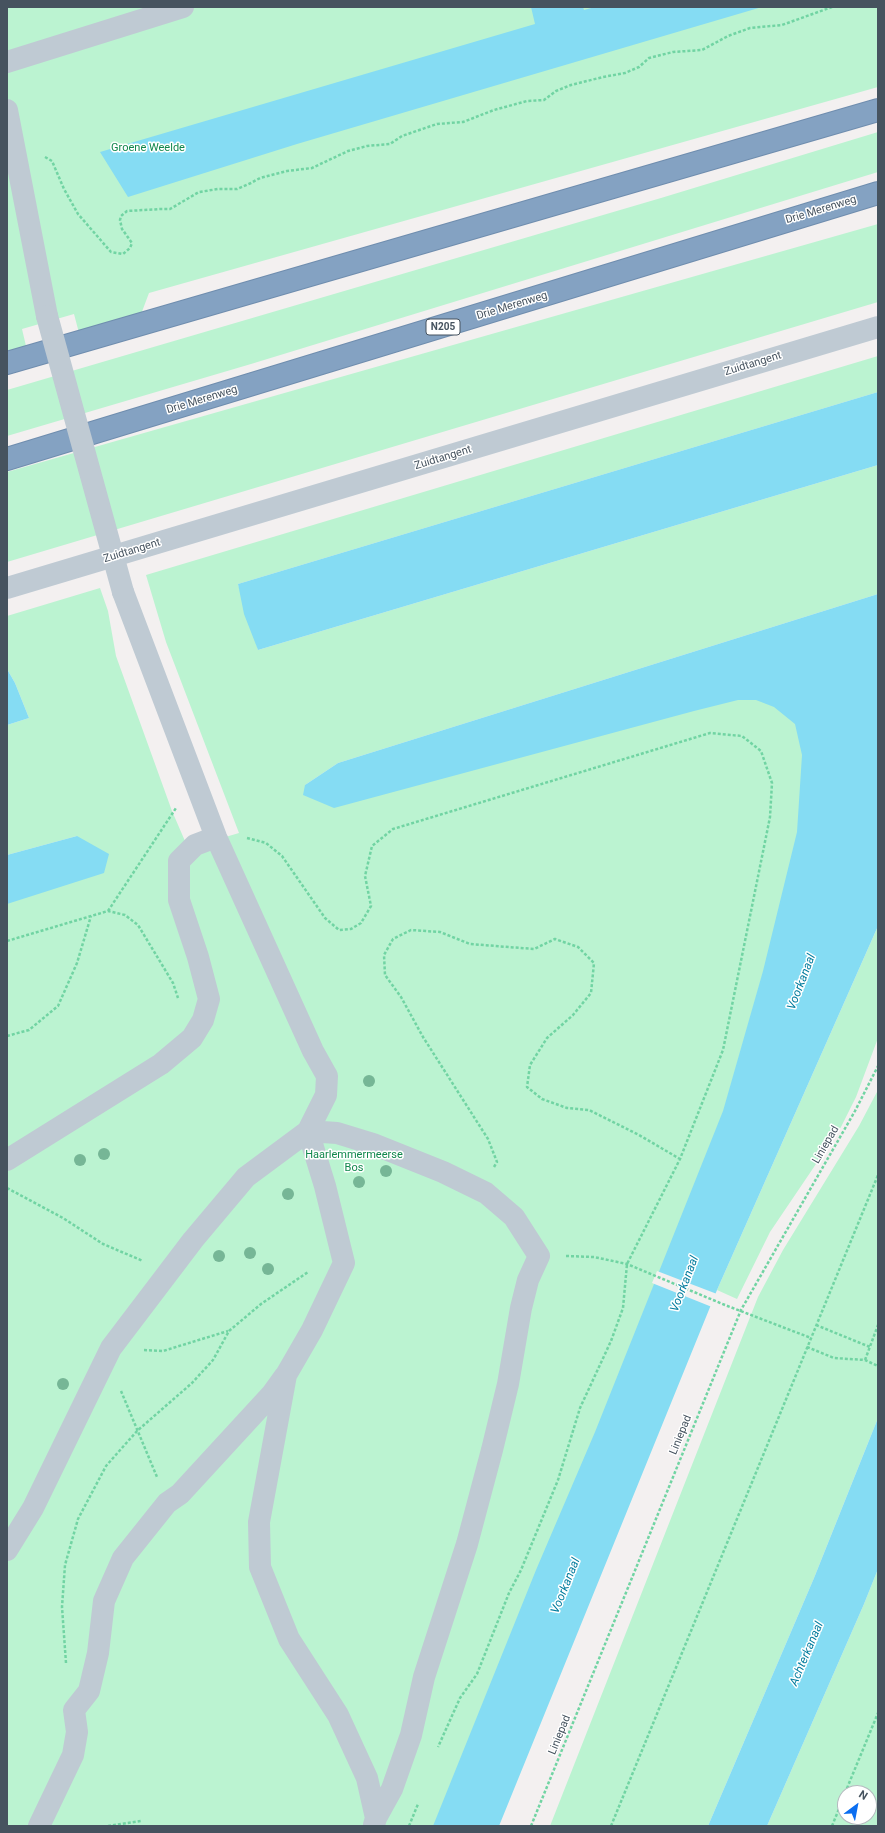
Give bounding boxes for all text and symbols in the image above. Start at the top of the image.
park label: Groene Weelde [111,141,185,155]
street label: Drie Merenweg [784,193,858,227]
street label: Drie Merenweg [475,289,549,323]
road number: N205 [426,319,460,335]
street label: Zuidtangent [723,349,783,379]
street label: Drie Merenweg [165,383,239,417]
street label: Zuidtangent [413,443,473,473]
street label: Zuidtangent [102,536,162,566]
water label: Voorkanaal [785,952,819,1012]
street label: Liniepad [810,1124,842,1166]
park label: Haarlemmermeerse Bos [305,1148,403,1174]
water label: Voorkanaal [668,1254,702,1314]
street label: Liniepad [667,1413,695,1457]
water label: Voorkanaal [548,1556,584,1616]
water label: Achterkanaal [787,1620,827,1688]
street label: Liniepad [546,1713,574,1757]
north arrow [837,1785,877,1825]
text: N [856,1788,870,1803]

